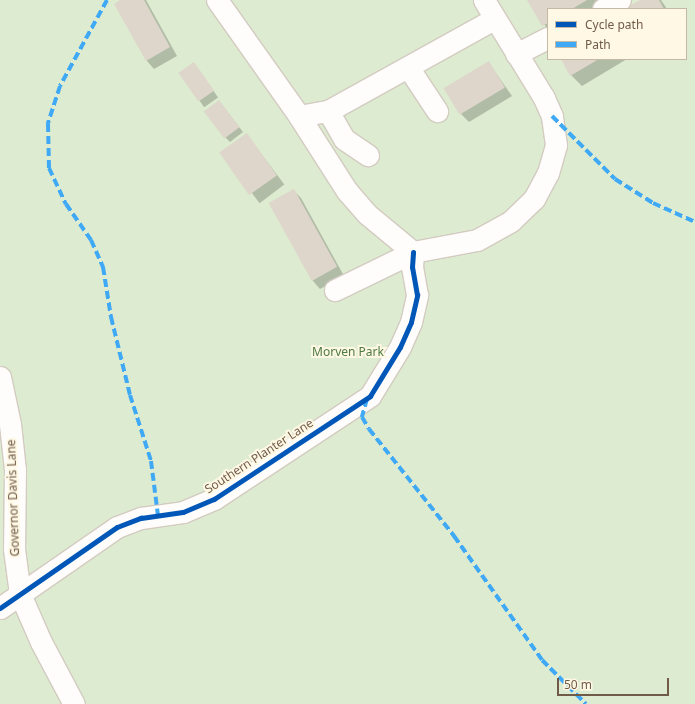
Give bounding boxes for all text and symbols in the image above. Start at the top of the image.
legend [547,8,687,60]
text: Cycle path [585,16,643,33]
text: Path [585,36,611,53]
park label: Morven Park [312,345,384,359]
street label: Southern Planter Lane [202,416,316,496]
street label: Governor Davis Lane [4,439,22,557]
scale bar [559,670,671,696]
text: 50 m [564,676,592,693]

